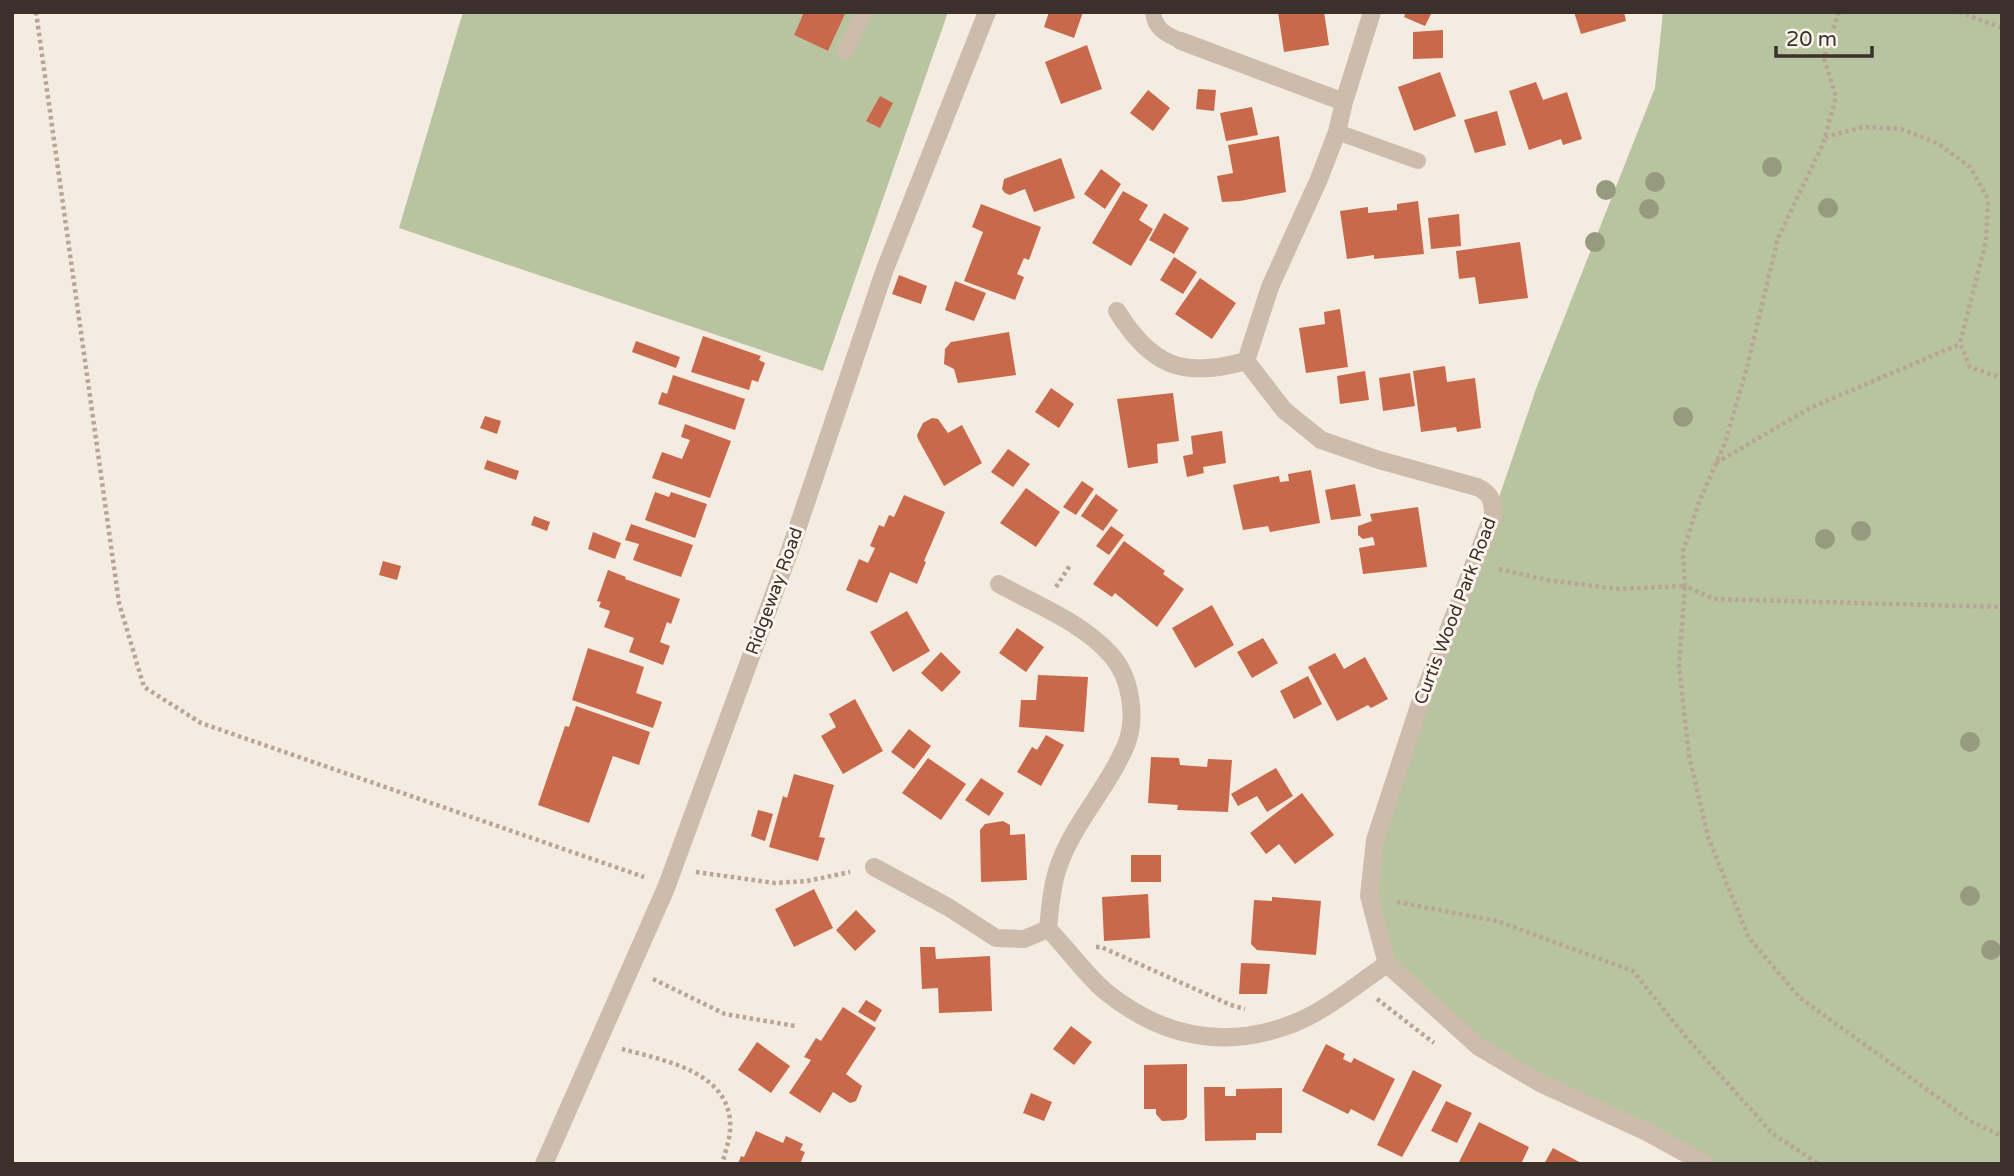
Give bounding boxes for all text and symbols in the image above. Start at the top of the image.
scale bar [1776,14,1872,58]
text: 20 m [1786,27,1837,52]
street label: Curtis Wood Park Road [1409,514,1501,708]
street label: Ridgeway Road [741,524,807,658]

